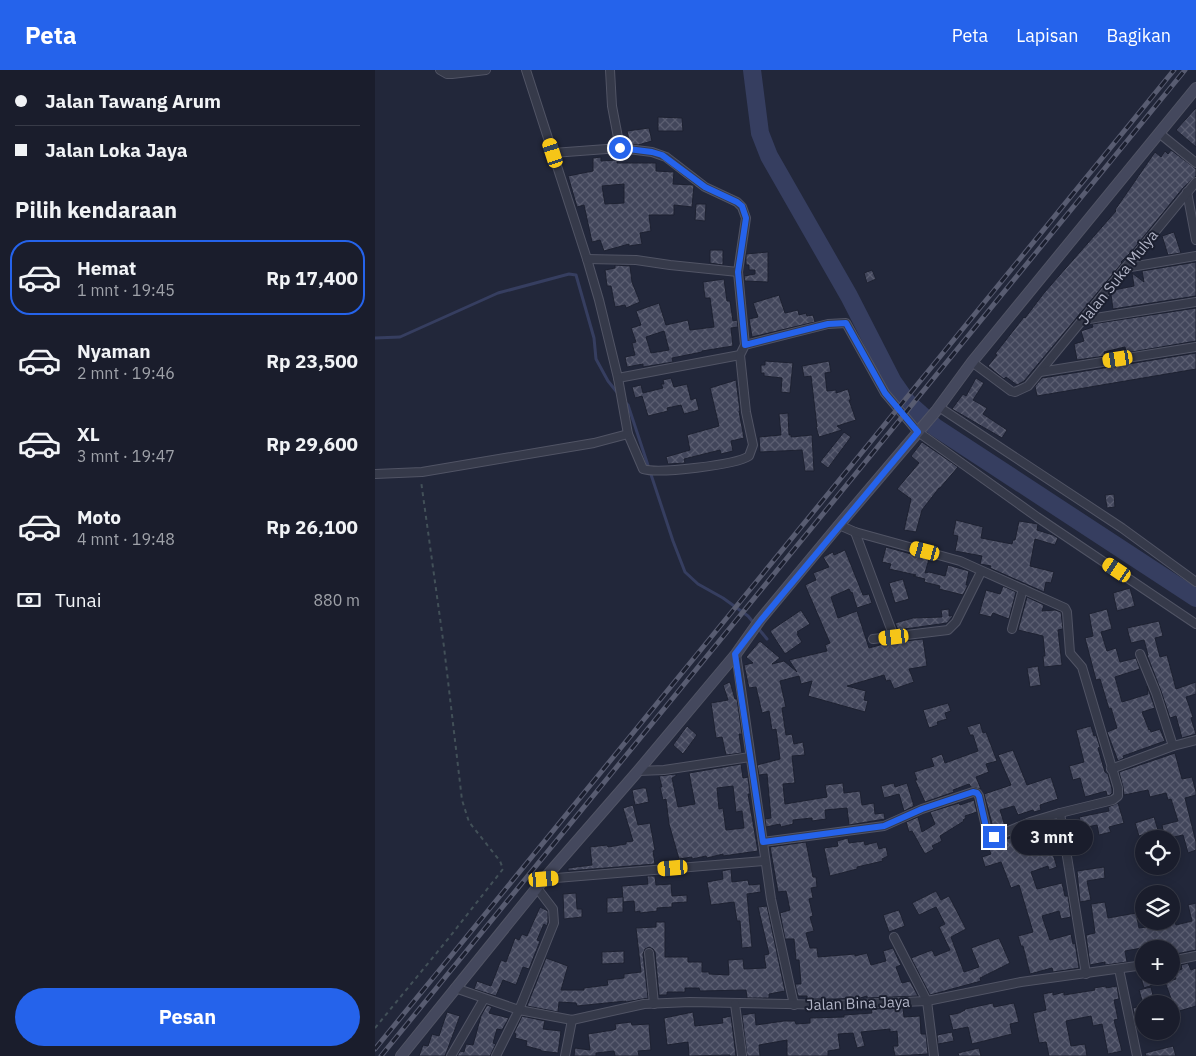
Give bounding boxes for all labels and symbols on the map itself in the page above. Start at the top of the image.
car [541,136,564,170]
route start [609,137,631,159]
street label: Jalan Suka Mulya [1074,226,1162,328]
car [1102,349,1133,369]
car [908,540,941,562]
car [1100,555,1133,585]
car [878,628,909,646]
callout: 3 mnt [1011,820,1094,854]
route end [983,826,1005,848]
car [657,859,688,877]
car [528,870,559,888]
street label: Jalan Bina Jaya [806,992,910,1014]

